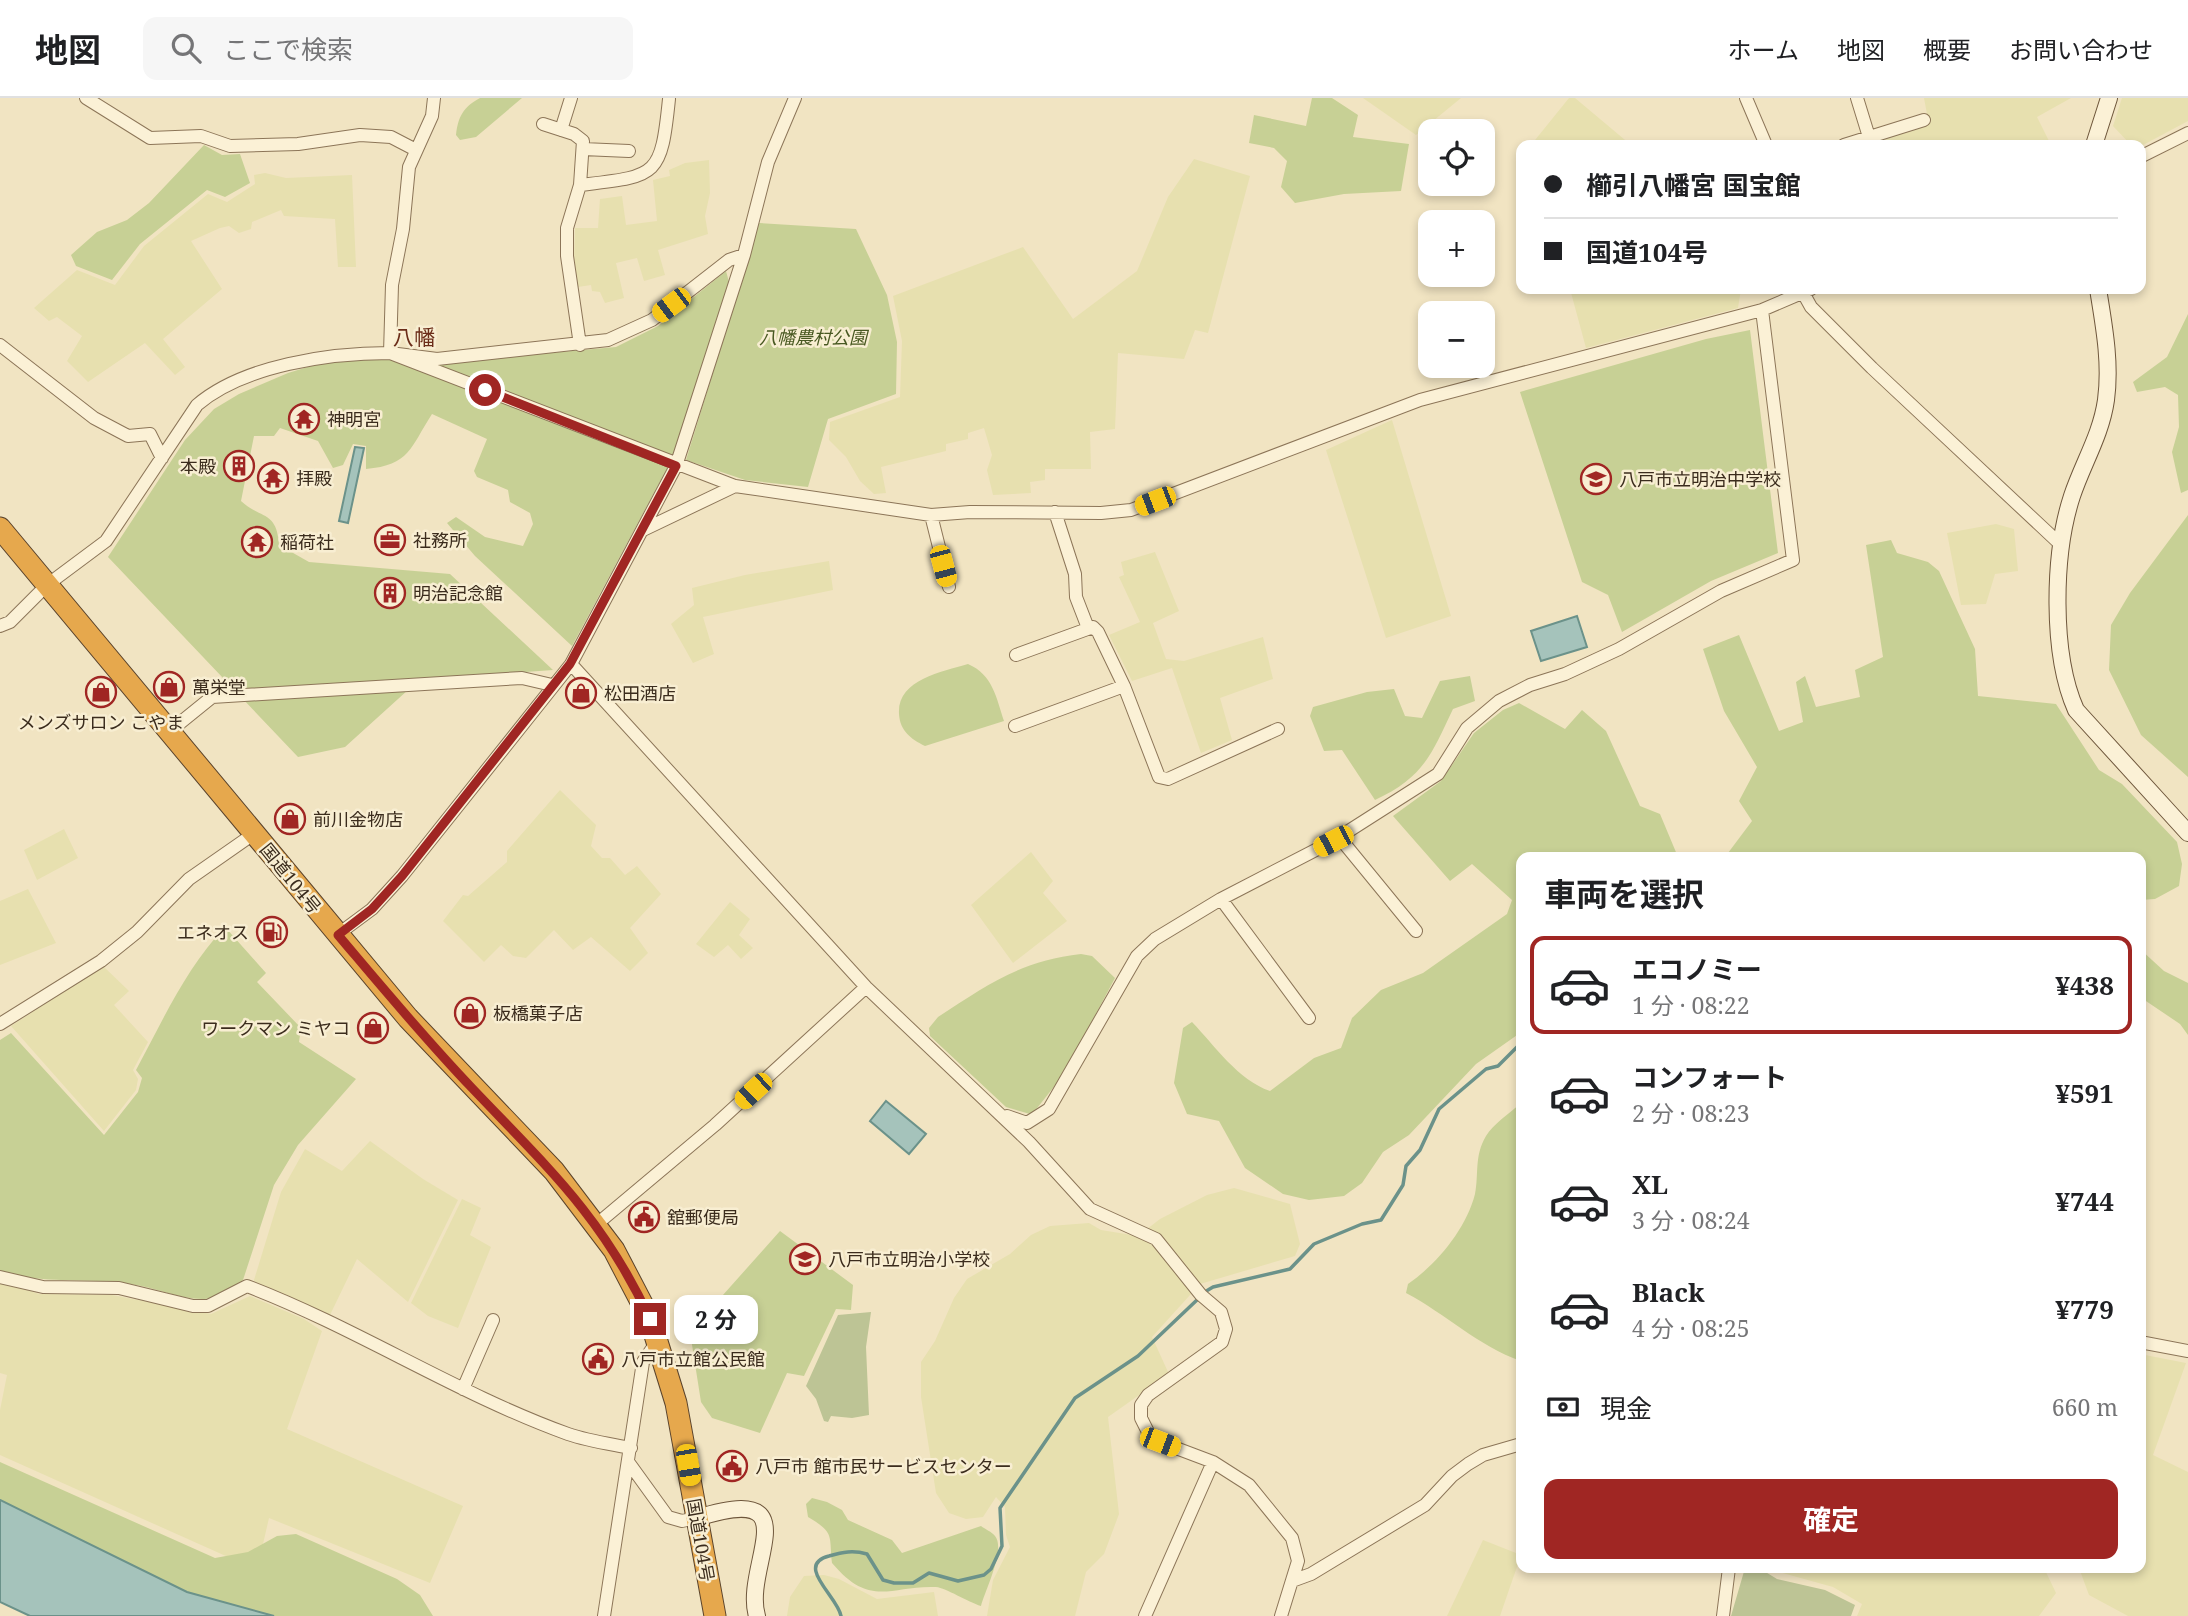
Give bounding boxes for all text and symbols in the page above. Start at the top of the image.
search box [143,17,633,80]
text: 地図 [35,27,101,72]
icon: search [167,29,205,67]
text: ここで検索 [223,31,353,67]
text: ホーム [1728,33,1799,66]
text: 地図 [1837,33,1885,66]
text: 概要 [1923,33,1971,66]
text: お問い合わせ [2009,33,2153,66]
map controls [1418,119,1495,378]
button: locate [1418,119,1495,196]
text: 櫛引八幡宮 国宝館 [1586,167,1801,203]
button: + [1418,210,1495,287]
text: 国道104号 [1586,234,1708,270]
car [648,284,695,326]
button: − [1418,301,1495,378]
district label: 八幡 [393,323,435,351]
park label: 八幡農村公園 [759,325,870,349]
route start [469,374,501,406]
temple icon: 神明宮 [287,402,321,436]
place label: 神明宮 [327,407,381,431]
building icon: 本殿 [222,449,256,483]
place label: 本殿 [180,454,216,478]
temple icon: 拝殿 [256,461,290,495]
school or university icon: 八戸市立明治中学校 [1579,462,1613,496]
place label: 拝殿 [296,466,332,490]
place label: 八戸市立明治中学校 [1619,467,1781,491]
car [1132,484,1179,518]
office icon: 社務所 [373,523,407,557]
temple icon: 稲荷社 [240,525,274,559]
place label: 社務所 [413,528,467,552]
place label: 稲荷社 [280,530,334,554]
car [928,543,959,589]
building icon: 明治記念館 [373,576,407,610]
place label: 明治記念館 [413,581,503,605]
shop icon: 萬栄堂 [152,670,186,704]
shop icon: メンズサロン こやま [84,675,118,709]
place label: 萬栄堂 [192,675,246,699]
shop icon: 松田酒店 [564,676,598,710]
place label: 松田酒店 [604,681,676,705]
place label: メンズサロン こやま [18,710,184,734]
shop icon: 前川金物店 [273,802,307,836]
place label: 前川金物店 [313,807,403,831]
car [1310,822,1357,860]
street label: 国道104号 [255,838,327,918]
text: 車両を選択 [1544,872,1704,915]
fuel station icon: エネオス [255,915,289,949]
place label: エネオス [177,920,249,944]
text: エコノミー [1632,951,1762,987]
icon: car [1548,954,1611,1017]
text: ¥438 [2055,967,2114,1003]
text: 1 分 · 08:22 [1632,989,1750,1021]
shop icon: 板橋菓子店 [453,996,487,1030]
place label: 板橋菓子店 [493,1001,583,1025]
shop icon: ワークマン ミヤコ [356,1011,390,1045]
place label: ワークマン ミヤコ [201,1016,350,1040]
text: コンフォート [1632,1059,1787,1095]
icon: car [1548,1062,1611,1125]
car [731,1069,776,1113]
text: ¥591 [2055,1075,2114,1111]
text: 2 分 · 08:23 [1632,1097,1750,1129]
text: XL [1632,1166,1668,1202]
icon: car [1548,1170,1611,1233]
text: ¥744 [2055,1183,2114,1219]
public building icon: 舘郵便局 [627,1200,661,1234]
text: 3 分 · 08:24 [1632,1204,1750,1236]
place label: 舘郵便局 [667,1205,739,1229]
school or university icon: 八戸市立明治小学校 [788,1242,822,1276]
place label: 八戸市立明治小学校 [828,1247,990,1271]
text: Black [1632,1274,1705,1310]
icon: car [1548,1278,1611,1341]
text: ¥779 [2055,1291,2114,1327]
callout: 2 分 [674,1294,758,1344]
route end [634,1303,666,1335]
text: 2 分 [695,1303,737,1335]
text: 4 分 · 08:25 [1632,1312,1750,1344]
public building icon: 八戸市立館公民館 [581,1342,615,1376]
place label: 八戸市立館公民館 [621,1347,765,1371]
icon: cash [1544,1388,1582,1426]
text: 現金 [1600,1390,1652,1426]
text: 660 m [2052,1391,2118,1423]
car [1137,1425,1184,1459]
car [675,1442,702,1488]
public building icon: 八戸市 館市民サービスセンター [715,1449,749,1483]
place label: 八戸市 館市民サービスセンター [755,1454,1012,1478]
button: 確定 [1544,1479,2118,1559]
street label: 国道104号 [682,1496,720,1584]

